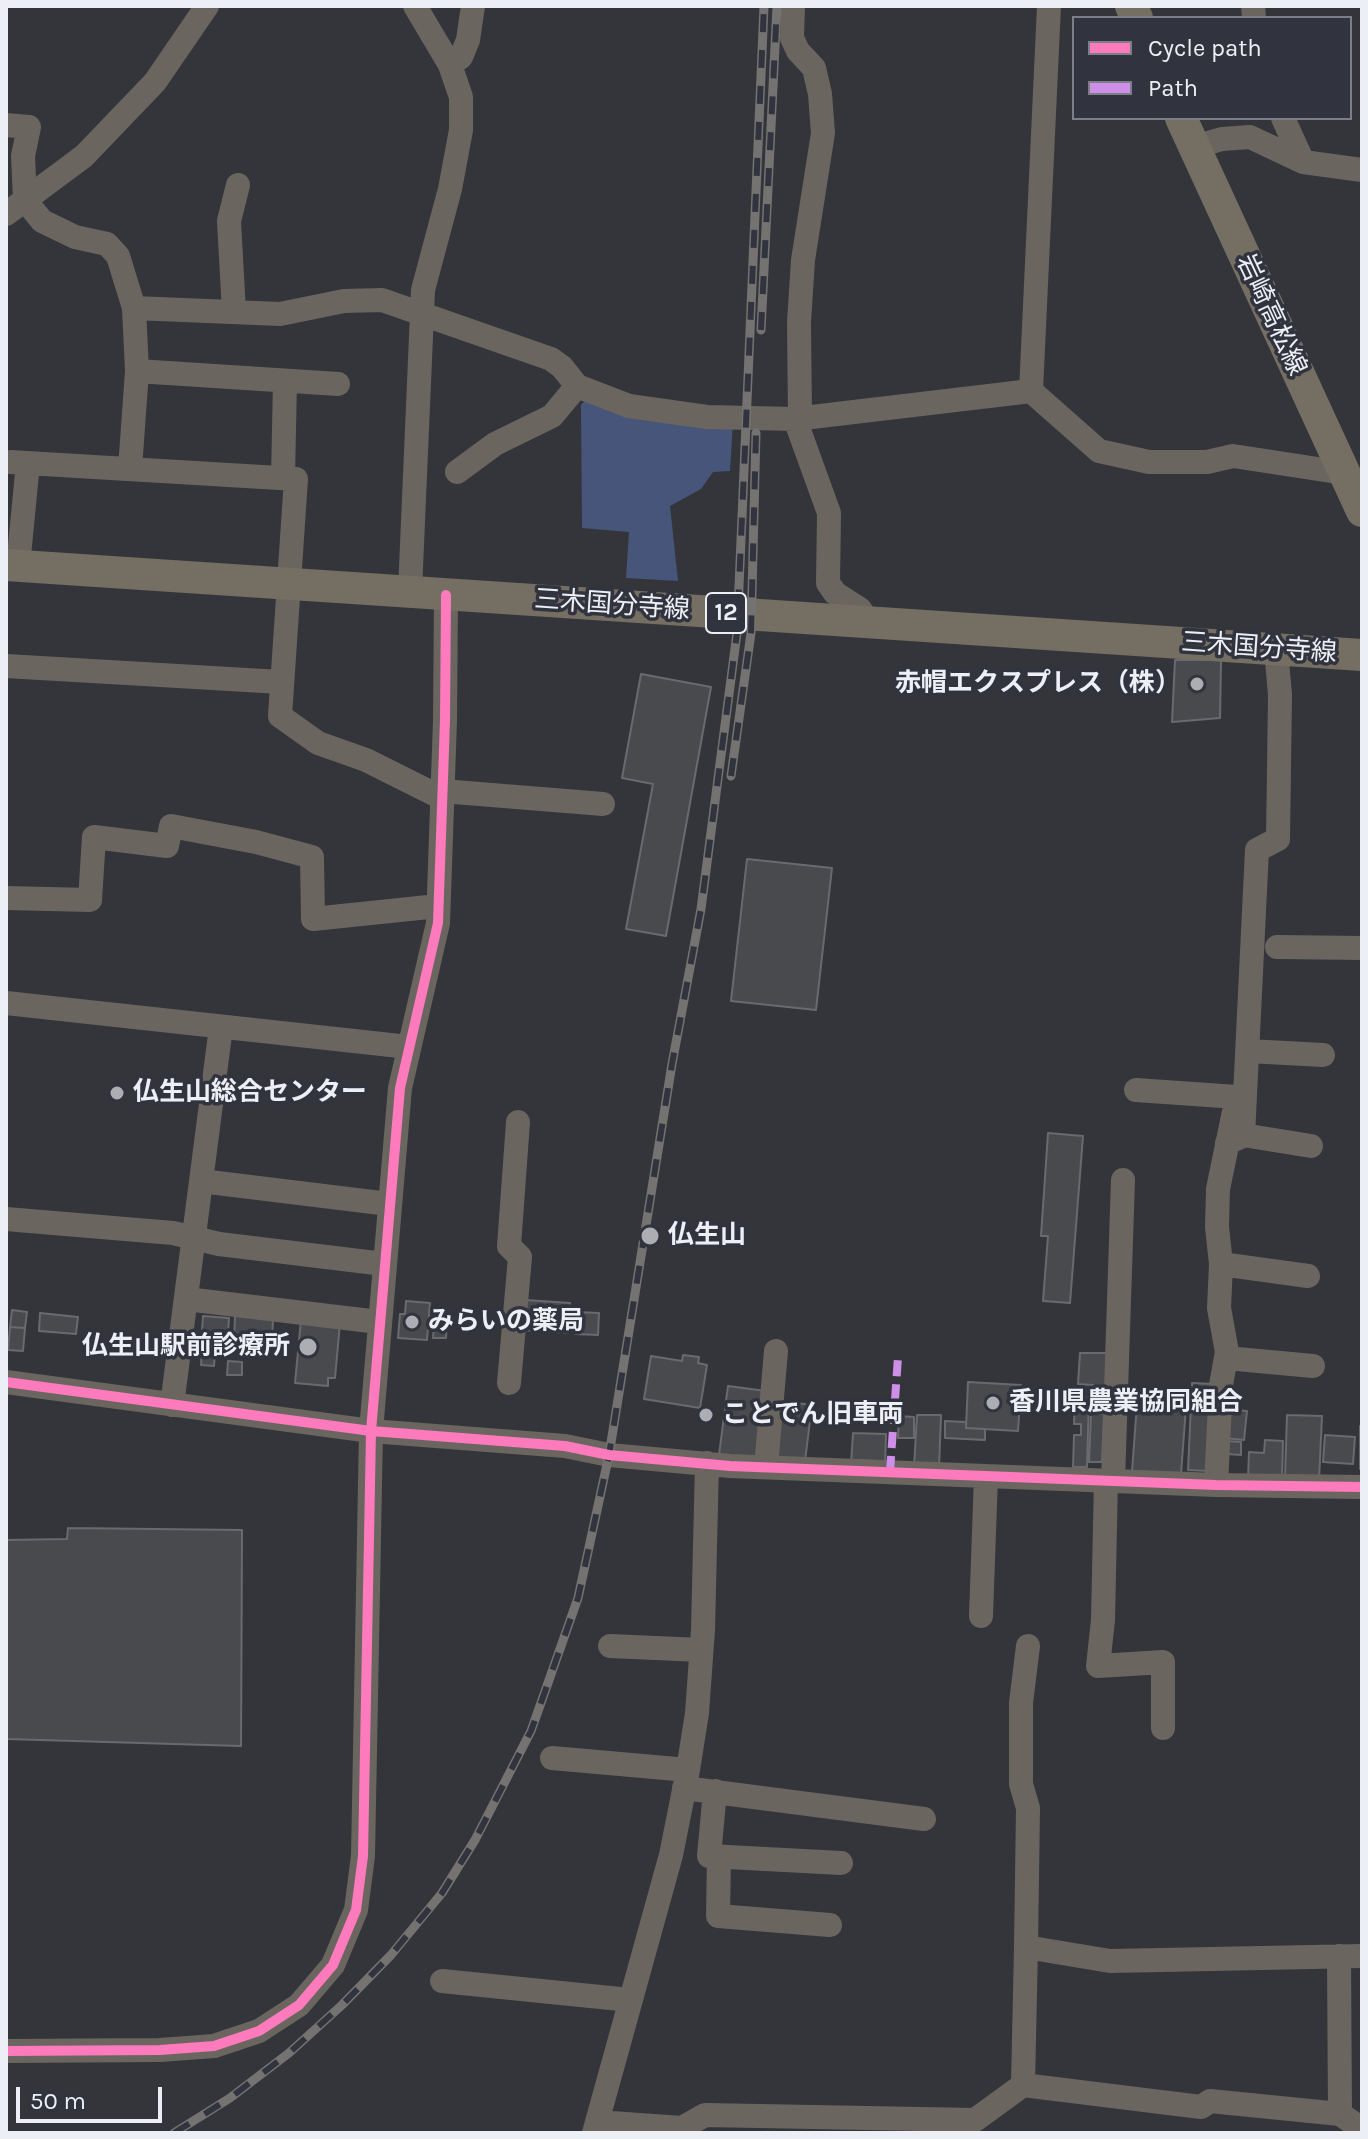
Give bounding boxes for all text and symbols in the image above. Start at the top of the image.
legend [1072,16,1352,120]
text: Cycle path [1148,34,1262,62]
text: Path [1148,74,1198,102]
street label: 岩崎高松線 [1229,249,1313,381]
street label: 三木国分寺線 [533,584,691,626]
road number: 12 [706,593,746,633]
street label: 三木国分寺線 [1180,627,1338,669]
place label: 赤帽エクスプレス（株） [895,668,1181,700]
marker: 赤帽エクスプレス（株） [1188,675,1206,693]
place label: 仏生山総合センター [133,1077,367,1109]
marker: 仏生山総合センター [108,1084,126,1102]
place label: 仏生山 [668,1220,746,1252]
marker: 仏生山 [639,1225,661,1247]
place label: みらいの薬局 [428,1306,584,1338]
marker: みらいの薬局 [403,1313,421,1331]
place label: 仏生山駅前診療所 [82,1331,290,1363]
marker: 仏生山駅前診療所 [297,1336,319,1358]
place label: 香川県農業協同組合 [1009,1387,1243,1419]
marker: 香川県農業協同組合 [984,1394,1002,1412]
place label: ことでん旧車両 [722,1399,904,1431]
marker: ことでん旧車両 [697,1406,715,1424]
scale bar [20,2071,166,2121]
text: 50 m [30,2087,86,2115]

